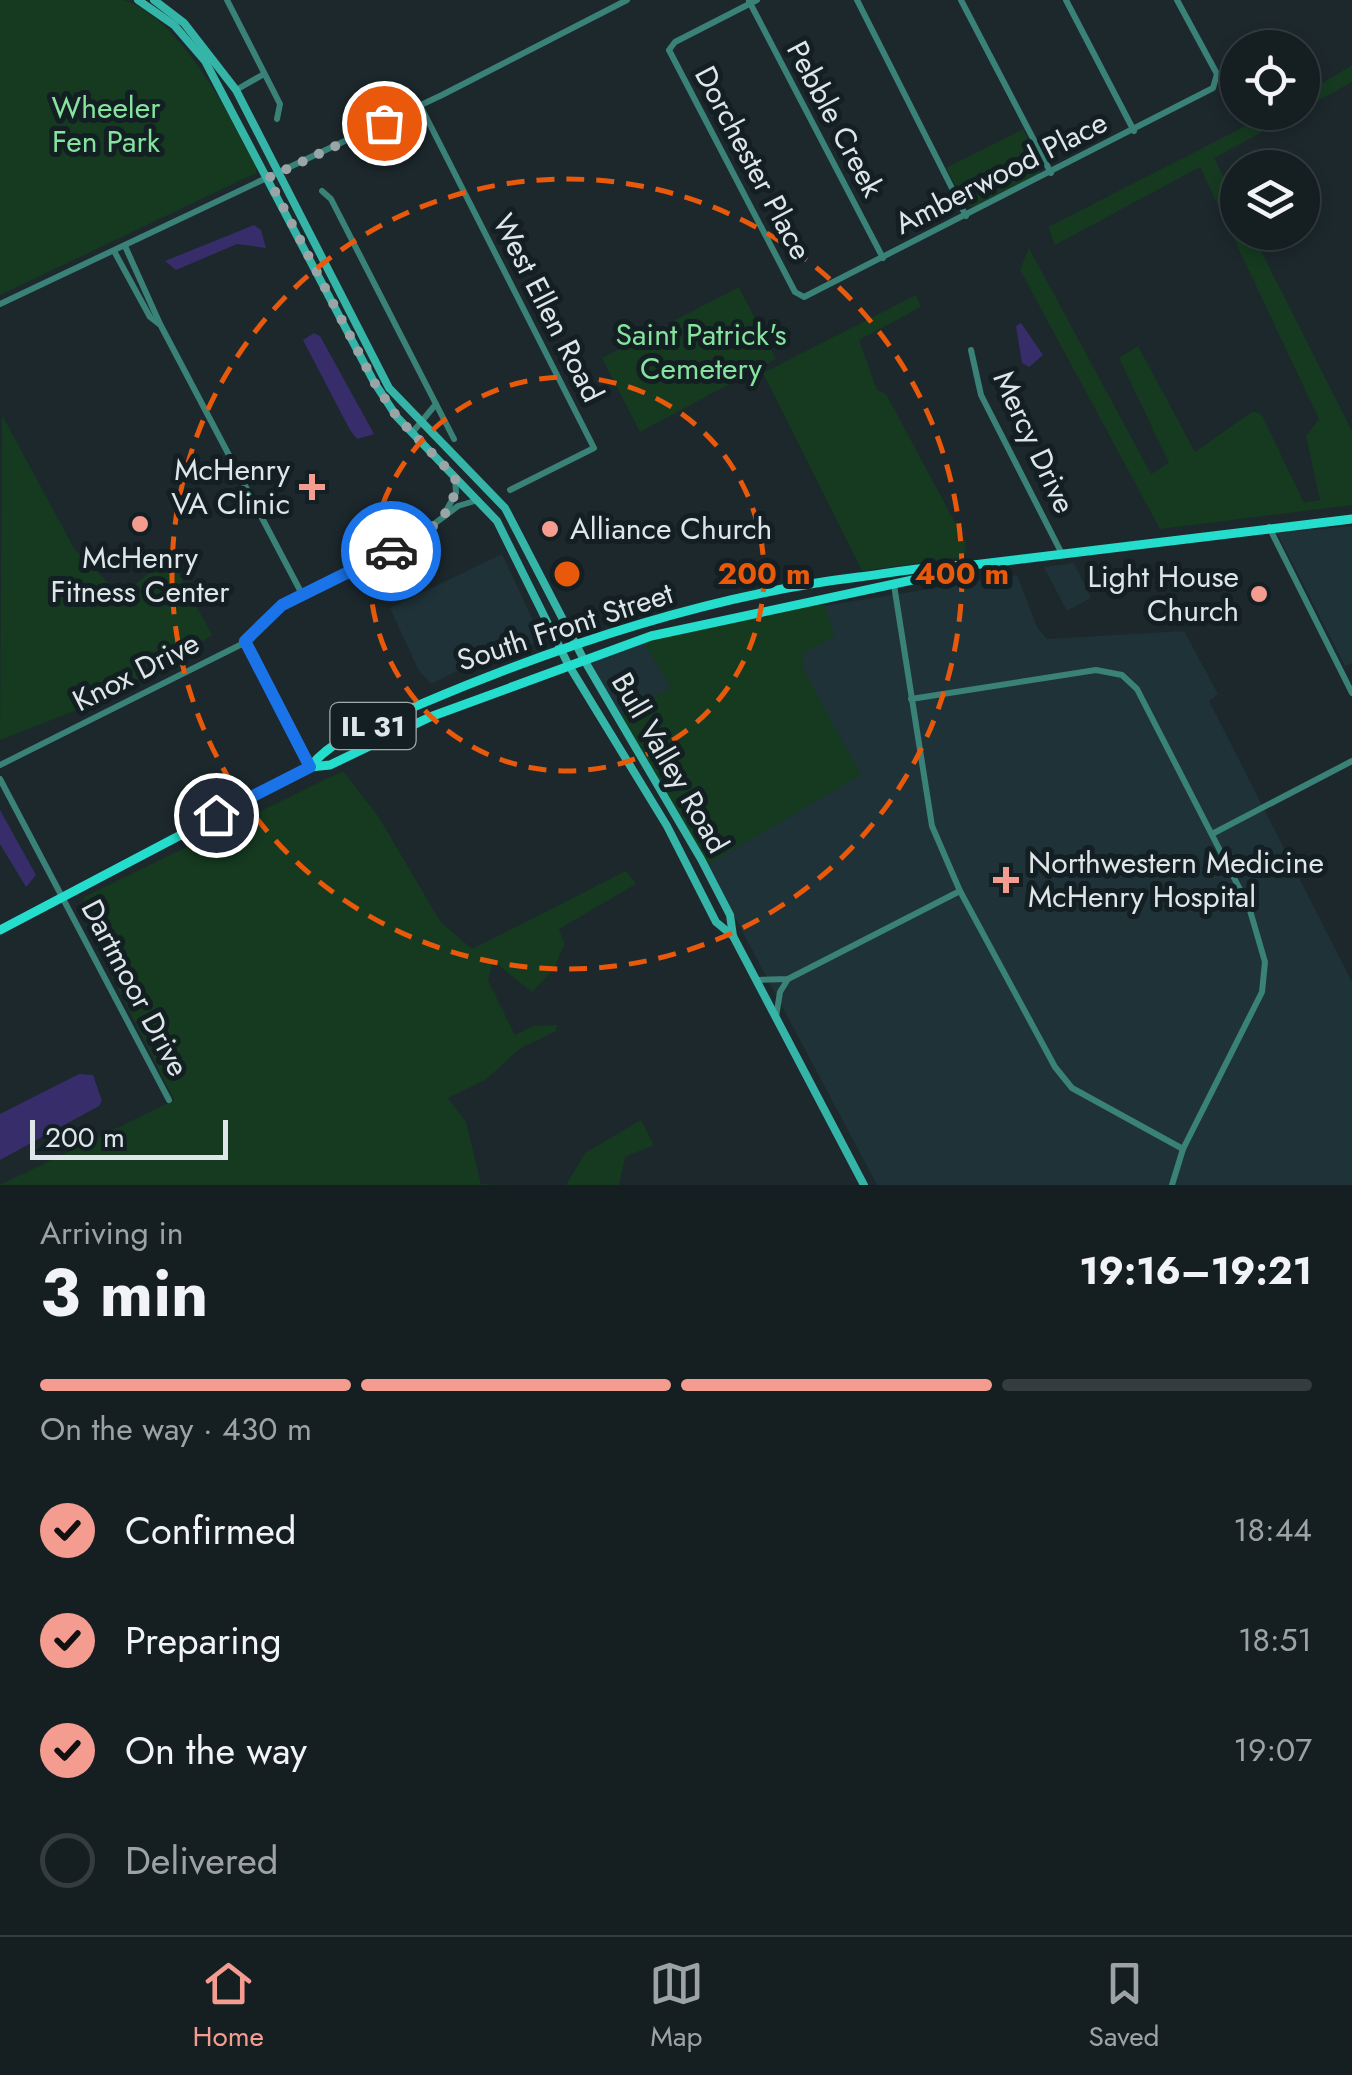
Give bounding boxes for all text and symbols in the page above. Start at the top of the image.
map controls [1220,30,1320,250]
button: locate [1220,30,1320,130]
street label: Pebble Creek [776,33,895,205]
street label: Dorchester Place [684,58,823,267]
pin [342,81,427,166]
park label: Wheeler Fen Park [52,86,161,163]
icon: bag [357,96,412,151]
street label: Amberwood Place [887,100,1114,245]
button: layers [1220,150,1320,250]
street label: West Ellen Road [482,206,614,409]
park label: Saint Patrick's Cemetery [615,313,787,390]
street label: Mercy Drive [983,363,1086,520]
place label: McHenry VA Clinic [171,448,291,525]
marker: McHenry VA Clinic [299,474,325,500]
courier [341,501,441,601]
place label: Alliance Church [570,507,772,550]
marker: McHenry Fitness Center [129,513,151,535]
marker: Alliance Church [539,518,561,540]
icon: car [364,524,419,579]
place label: McHenry Fitness Center [50,536,230,613]
text: 200 m [718,552,811,595]
text: 400 m [915,552,1009,595]
place label: Light House Church [1088,555,1239,632]
centre of rings [549,556,585,592]
street label: South Front Street [451,571,679,682]
marker: Light House Church [1248,583,1270,605]
street label: Knox Drive [65,621,207,722]
street label: Bull Valley Road [601,664,740,861]
road number: IL 31 [330,703,416,749]
pin [174,773,259,858]
icon: home [189,788,244,843]
place label: Northwestern Medicine McHenry Hospital [1028,841,1324,918]
marker: Northwestern Medicine McHenry Hospital [993,867,1019,893]
street label: Dartmoor Drive [71,892,200,1084]
scale bar [30,1115,228,1160]
text: 200 m [45,1117,125,1158]
text: Arriving in [40,1210,184,1256]
text: 19:16–19:21 [1079,1243,1312,1298]
text: 3 min [40,1246,208,1340]
text: On the way · 430 m [40,1406,312,1452]
icon: check [40,1503,95,1558]
text: Confirmed [125,1503,296,1558]
text: 18:44 [1233,1507,1312,1553]
icon: check [40,1613,95,1668]
text: Preparing [125,1613,282,1668]
text: 18:51 [1238,1617,1312,1663]
icon: check [40,1723,95,1778]
text: On the way [125,1723,307,1778]
text: 19:07 [1234,1727,1312,1773]
text: Delivered [125,1833,278,1888]
tab: Home [192,1956,264,2057]
tab: Map [649,1956,704,2057]
tab: Saved [1089,1956,1160,2057]

